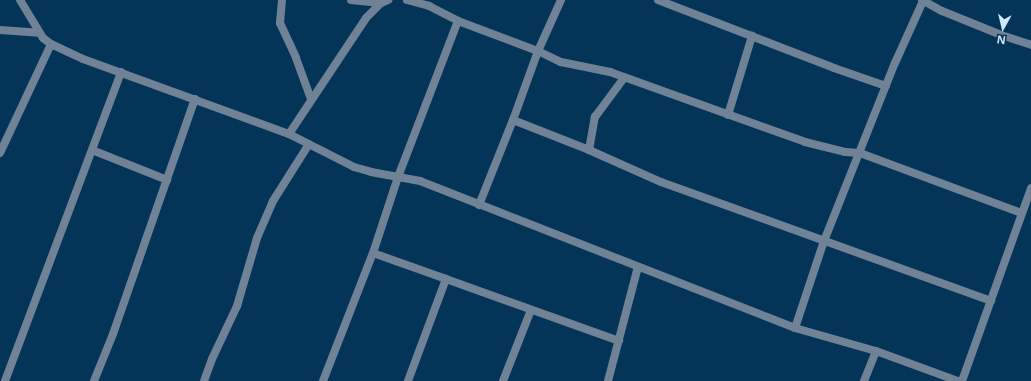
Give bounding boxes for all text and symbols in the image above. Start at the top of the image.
north arrow [983,8,1023,48]
text: N [996,32,1007,48]

